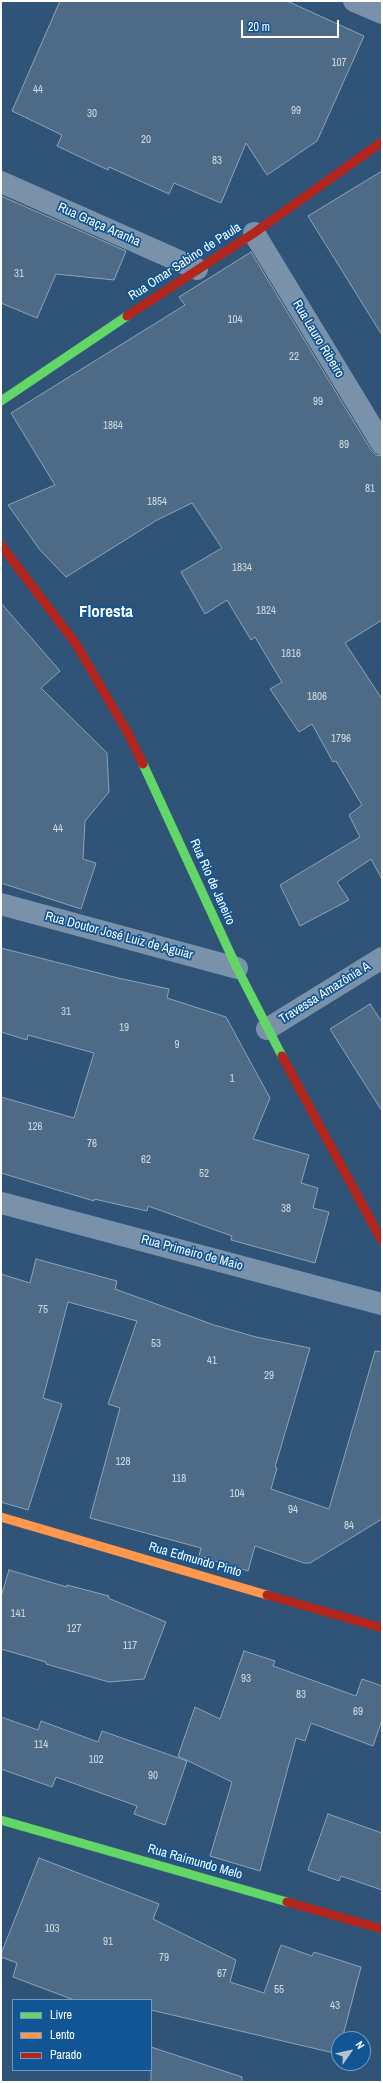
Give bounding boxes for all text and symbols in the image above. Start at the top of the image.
scale bar [243,12,341,38]
text: 20 m [248,19,270,35]
house number: 107 [331,56,347,70]
house number: 44 [33,83,43,97]
house number: 99 [291,104,301,118]
house number: 30 [87,107,97,121]
house number: 20 [141,133,151,147]
house number: 83 [212,154,222,168]
street label: Rua Graça Aranha [55,200,143,250]
street label: Rua Omar Sabino de Paula [126,220,244,304]
house number: 31 [14,267,24,281]
street label: Rua Lauro Ribeiro [289,297,347,381]
house number: 104 [227,313,243,327]
house number: 22 [289,350,299,364]
house number: 99 [313,395,323,409]
house number: 1864 [103,419,123,433]
house number: 89 [339,438,349,452]
house number: 81 [365,482,375,496]
house number: 1854 [147,495,167,509]
house number: 1834 [232,561,252,575]
district label: Floresta [79,602,133,622]
house number: 1824 [256,604,276,618]
house number: 1816 [281,647,301,661]
house number: 1806 [307,690,327,704]
house number: 1796 [331,732,351,746]
house number: 44 [53,822,63,836]
street label: Rua Rio de Janeiro [186,837,238,927]
street label: Rua Doutor José Luiz de Aguiar [43,909,195,963]
street label: Travessa Amazônia A [277,959,373,1027]
house number: 31 [61,1005,71,1019]
house number: 19 [119,1021,129,1035]
house number: 9 [174,1038,180,1052]
house number: 1 [229,1072,235,1086]
house number: 126 [27,1120,43,1134]
house number: 76 [87,1137,97,1151]
house number: 62 [141,1153,151,1167]
house number: 52 [199,1167,209,1181]
house number: 38 [281,1202,291,1216]
street label: Rua Primeiro de Maio [139,1232,245,1274]
house number: 75 [38,1303,48,1317]
house number: 53 [151,1337,161,1351]
house number: 41 [207,1354,217,1368]
house number: 29 [264,1369,274,1383]
house number: 128 [115,1455,131,1469]
house number: 118 [172,1472,186,1486]
house number: 104 [229,1487,245,1501]
house number: 94 [288,1503,298,1517]
house number: 84 [344,1519,354,1533]
street label: Rua Edmundo Pinto [147,1539,243,1581]
house number: 141 [10,1607,26,1621]
house number: 127 [66,1622,82,1636]
house number: 117 [123,1639,137,1653]
house number: 93 [241,1672,251,1686]
house number: 83 [296,1688,306,1702]
house number: 69 [353,1705,363,1719]
house number: 114 [34,1738,48,1752]
house number: 102 [88,1753,104,1767]
house number: 90 [148,1769,158,1783]
street label: Rua Raimundo Melo [146,1841,244,1883]
house number: 103 [44,1922,60,1936]
house number: 91 [103,1935,113,1949]
house number: 79 [159,1951,169,1965]
house number: 67 [217,1967,227,1981]
house number: 55 [274,1983,284,1997]
legend [12,1999,152,2071]
house number: 43 [330,1999,340,2013]
text: Livre [50,2007,72,2023]
text: Lento [50,2027,75,2043]
north arrow [331,2031,371,2071]
text: N [352,2038,368,2051]
text: Parado [50,2047,82,2063]

